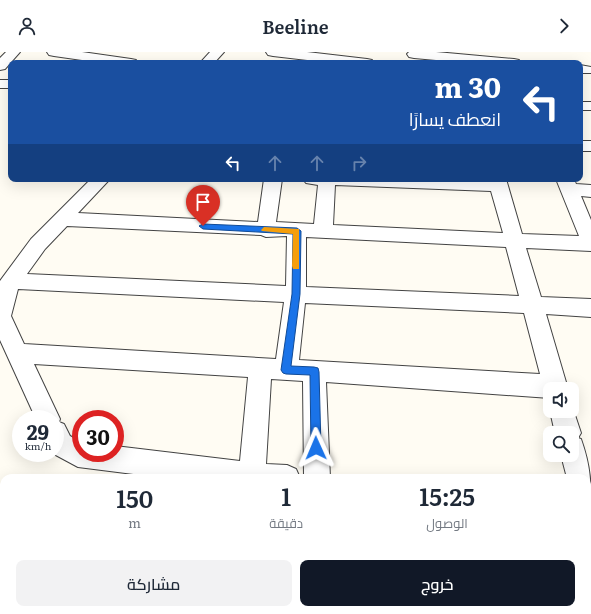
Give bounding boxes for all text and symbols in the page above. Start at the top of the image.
text: Beeline [262,13,329,40]
icon: person [16,15,38,37]
icon: forward [553,15,575,37]
text: 30 m [435,65,501,107]
icon: left [515,76,567,128]
text: انعطف يسارًا [409,105,501,132]
icon: left [222,152,244,174]
icon: ahead [264,152,286,174]
icon: ahead [306,152,328,174]
icon: right [348,152,370,174]
pin [186,185,220,226]
icon: arrive [192,191,214,213]
map controls [543,382,579,462]
button: sound [543,382,579,418]
speed limit sign: 30 [72,410,124,462]
text: 29 [27,416,49,446]
button: search [543,426,579,462]
position arrow [295,427,337,469]
text: km/h [25,438,51,453]
text: 1 [281,478,291,513]
text: 15:25 [419,478,475,513]
text: 150 [116,480,153,515]
text: m [128,513,141,532]
text: دقيقة [269,513,303,532]
text: الوصول [426,513,468,532]
button: مشاركة [16,560,292,606]
button: خروج [300,560,575,606]

